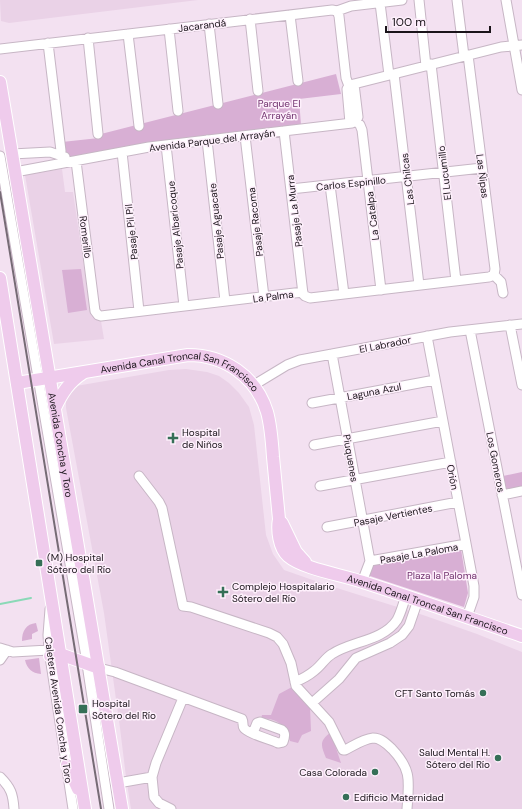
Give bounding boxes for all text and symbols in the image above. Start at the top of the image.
scale bar [386,8,490,34]
text: 100 m [392,14,426,30]
street label: Jacarandá [177,16,227,35]
park label: Parque El Arrayán [258,97,300,122]
street label: Avenida Parque del Arrayán [148,126,276,155]
street label: El Lucumillo [435,145,454,201]
street label: Las Chilcas [398,152,417,206]
street label: Las Ñipas [473,153,492,199]
street label: Carlos Espinillo [316,173,387,194]
street label: Pasaje La Murra [284,174,305,248]
street label: Pasaje Albaricoque [164,180,187,270]
street label: Pasaje Aguacate [206,182,227,259]
street label: Pasaje Racoma [245,187,266,257]
street label: La Catalpa [363,191,382,241]
street label: Pasaje Pil Pil [122,204,141,260]
street label: Romerillo [76,215,95,259]
street label: La Palma [252,288,294,305]
street label: El Labrador [358,333,412,356]
street label: Avenida Canal Troncal San Francisco [99,349,262,394]
street label: Laguna Azul [346,380,402,403]
street label: Avenida Concha y Toro [45,392,76,499]
place label: Hospital de Niños [182,426,223,451]
street label: Los Gomeros [483,431,508,493]
marker: Hospital de Niños [167,432,179,444]
street label: Piuquenes [340,433,361,483]
street label: Orión [444,463,461,491]
street label: Pasaje Vertientes [353,501,434,529]
street label: Pasaje La Paloma [379,540,459,567]
place label: (M) Hospital Sótero del Río [47,551,111,576]
marker: (M) Hospital Sótero del Río [34,558,44,568]
park label: Plaza la Paloma [407,569,477,582]
street label: Avenida Canal Troncal San Francisco [346,572,510,638]
place label: Complejo Hospitalario Sótero del Río [232,580,335,605]
marker: Complejo Hospitalario Sótero del Río [217,586,229,598]
street label: Caletera Avenida Concha y Toro [42,636,75,784]
place label: CFT Santo Tomás [395,687,475,700]
marker: CFT Santo Tomás [478,688,488,698]
place label: Hospital Sótero del Río [92,697,156,722]
marker: Hospital Sótero del Río [77,703,89,715]
place label: Salud Mental H. Sótero del Río [419,746,490,771]
marker: Salud Mental H. Sótero del Río [493,753,503,763]
place label: Casa Colorada [299,766,367,779]
marker: Casa Colorada [370,767,380,777]
place label: Edificio Maternidad [354,791,444,804]
marker: Edificio Maternidad [341,792,351,802]

